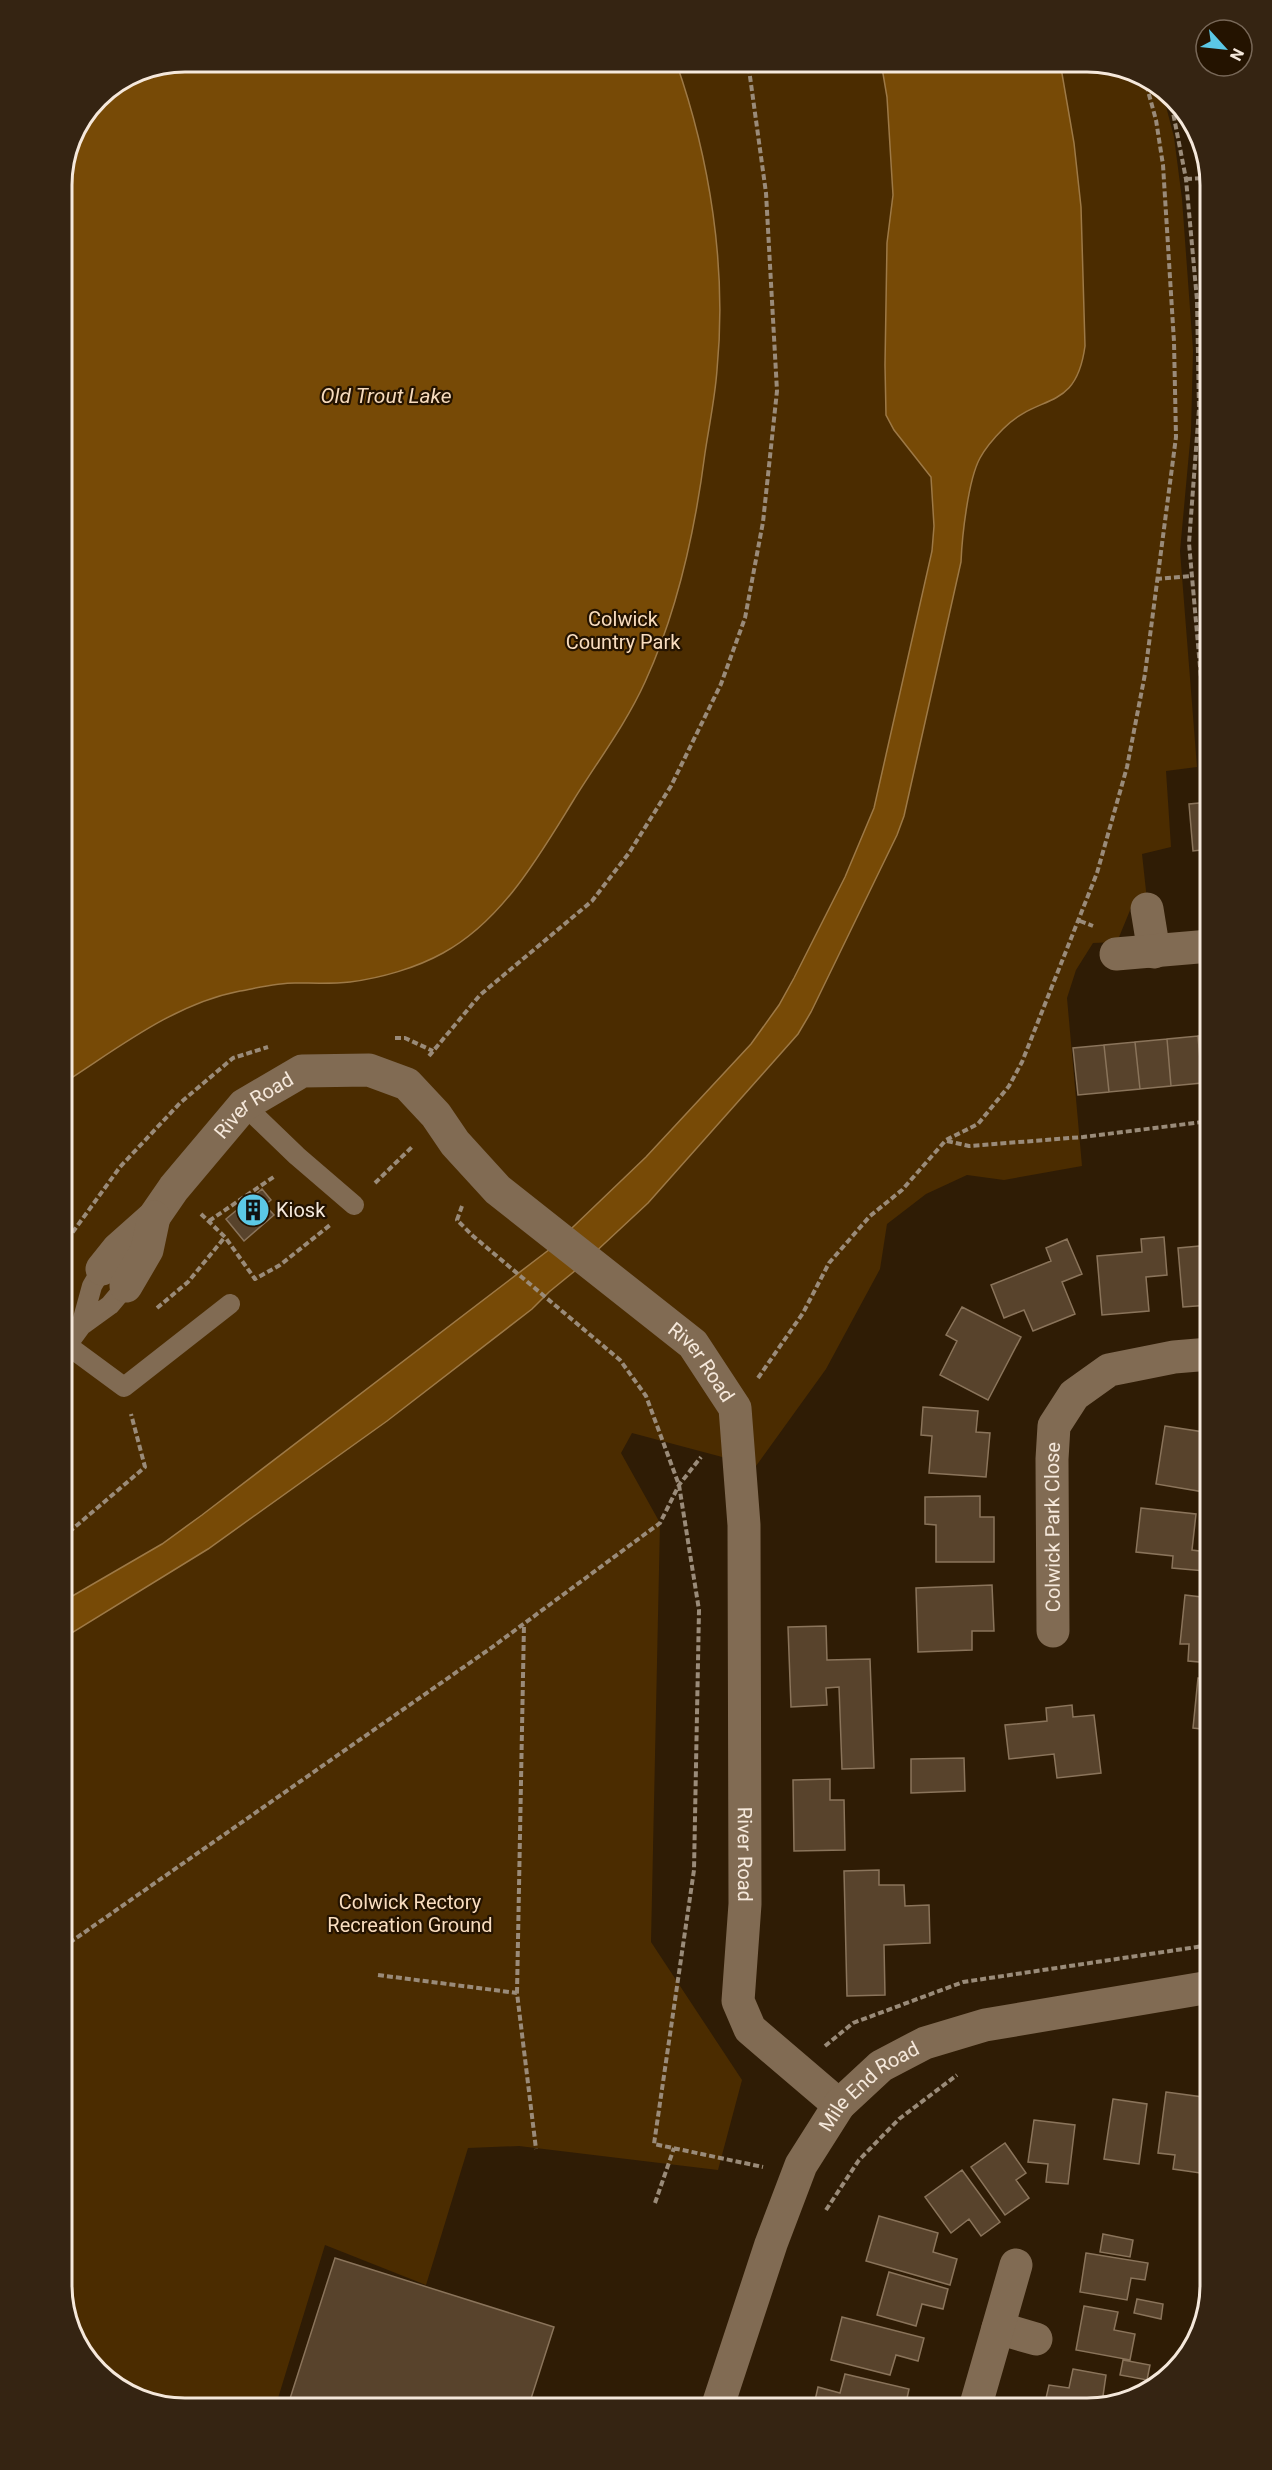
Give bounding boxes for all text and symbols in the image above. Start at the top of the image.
north arrow [1194,18,1254,78]
text: N [1226,45,1248,64]
water label: Old Trout Lake [321,384,452,408]
park label: Colwick Country Park [566,607,681,654]
street label: River Road [209,1067,297,1143]
building icon: Kiosk [235,1192,271,1228]
place label: Kiosk [276,1198,326,1222]
street label: River Road [663,1317,740,1406]
street label: Colwick Park Close [1040,1441,1065,1612]
street label: River Road [733,1807,757,1902]
park label: Colwick Rectory Recreation Ground [327,1890,493,1937]
street label: Mile End Road [813,2036,923,2136]

